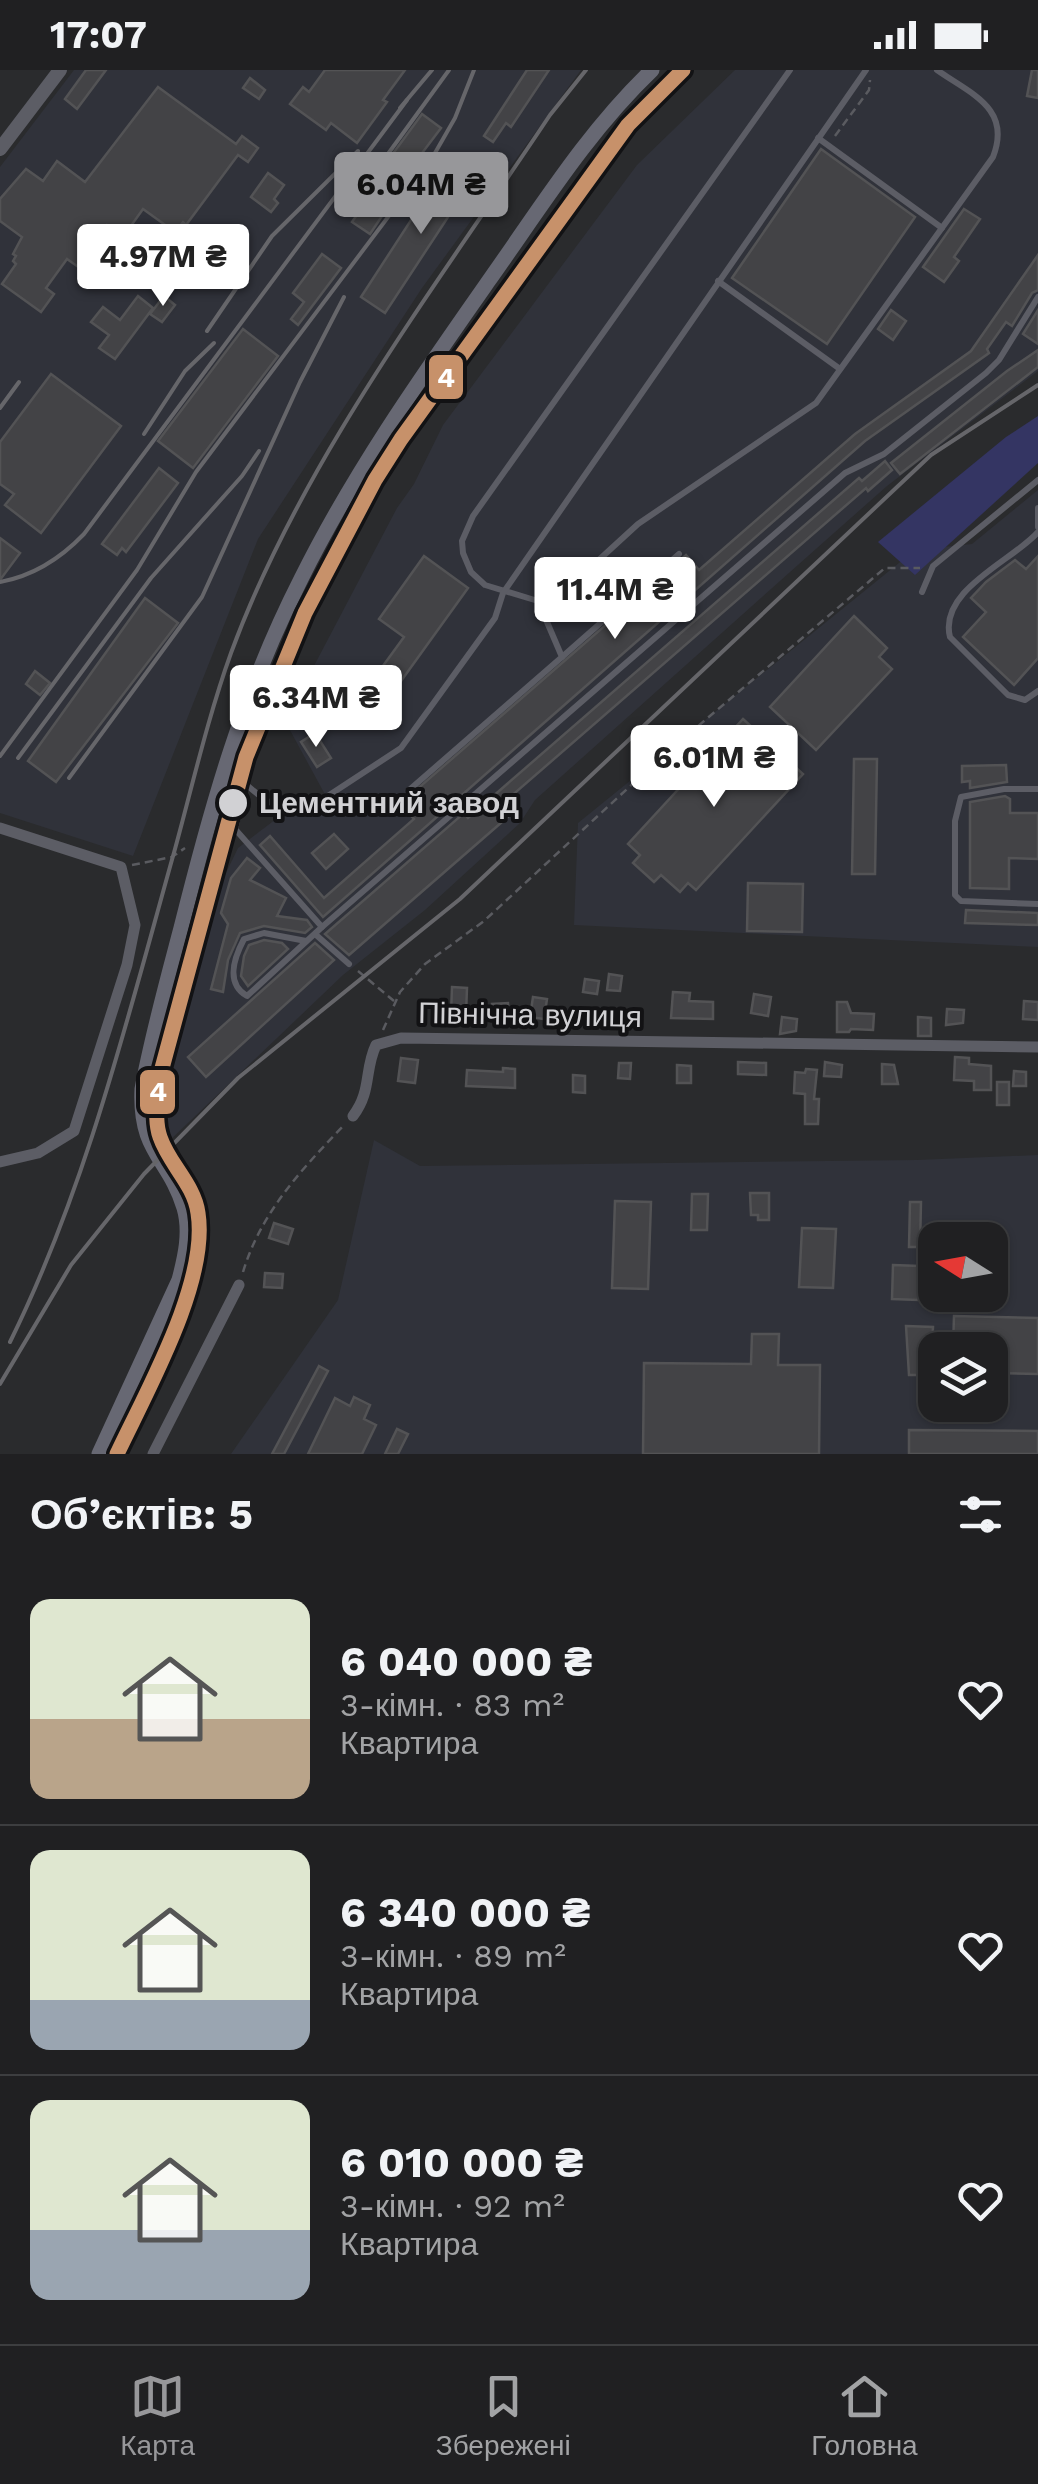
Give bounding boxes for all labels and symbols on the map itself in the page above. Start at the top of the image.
pin: 6.04M ₴ [329,152,513,237]
pin: 4.97M ₴ [71,224,255,309]
line badge: 4 [427,353,465,401]
text: 4 [437,361,455,394]
pin: 11.4M ₴ [523,557,707,642]
pin: 6.34M ₴ [224,665,408,750]
pin: 6.01M ₴ [622,725,806,810]
place label: Цементний завод [259,785,519,820]
marker: Цементний завод [216,786,250,820]
street label: Північна вулиця [418,995,642,1034]
line badge: 4 [138,1068,177,1116]
text: 4 [149,1075,167,1108]
north arrow [918,1222,1008,1312]

